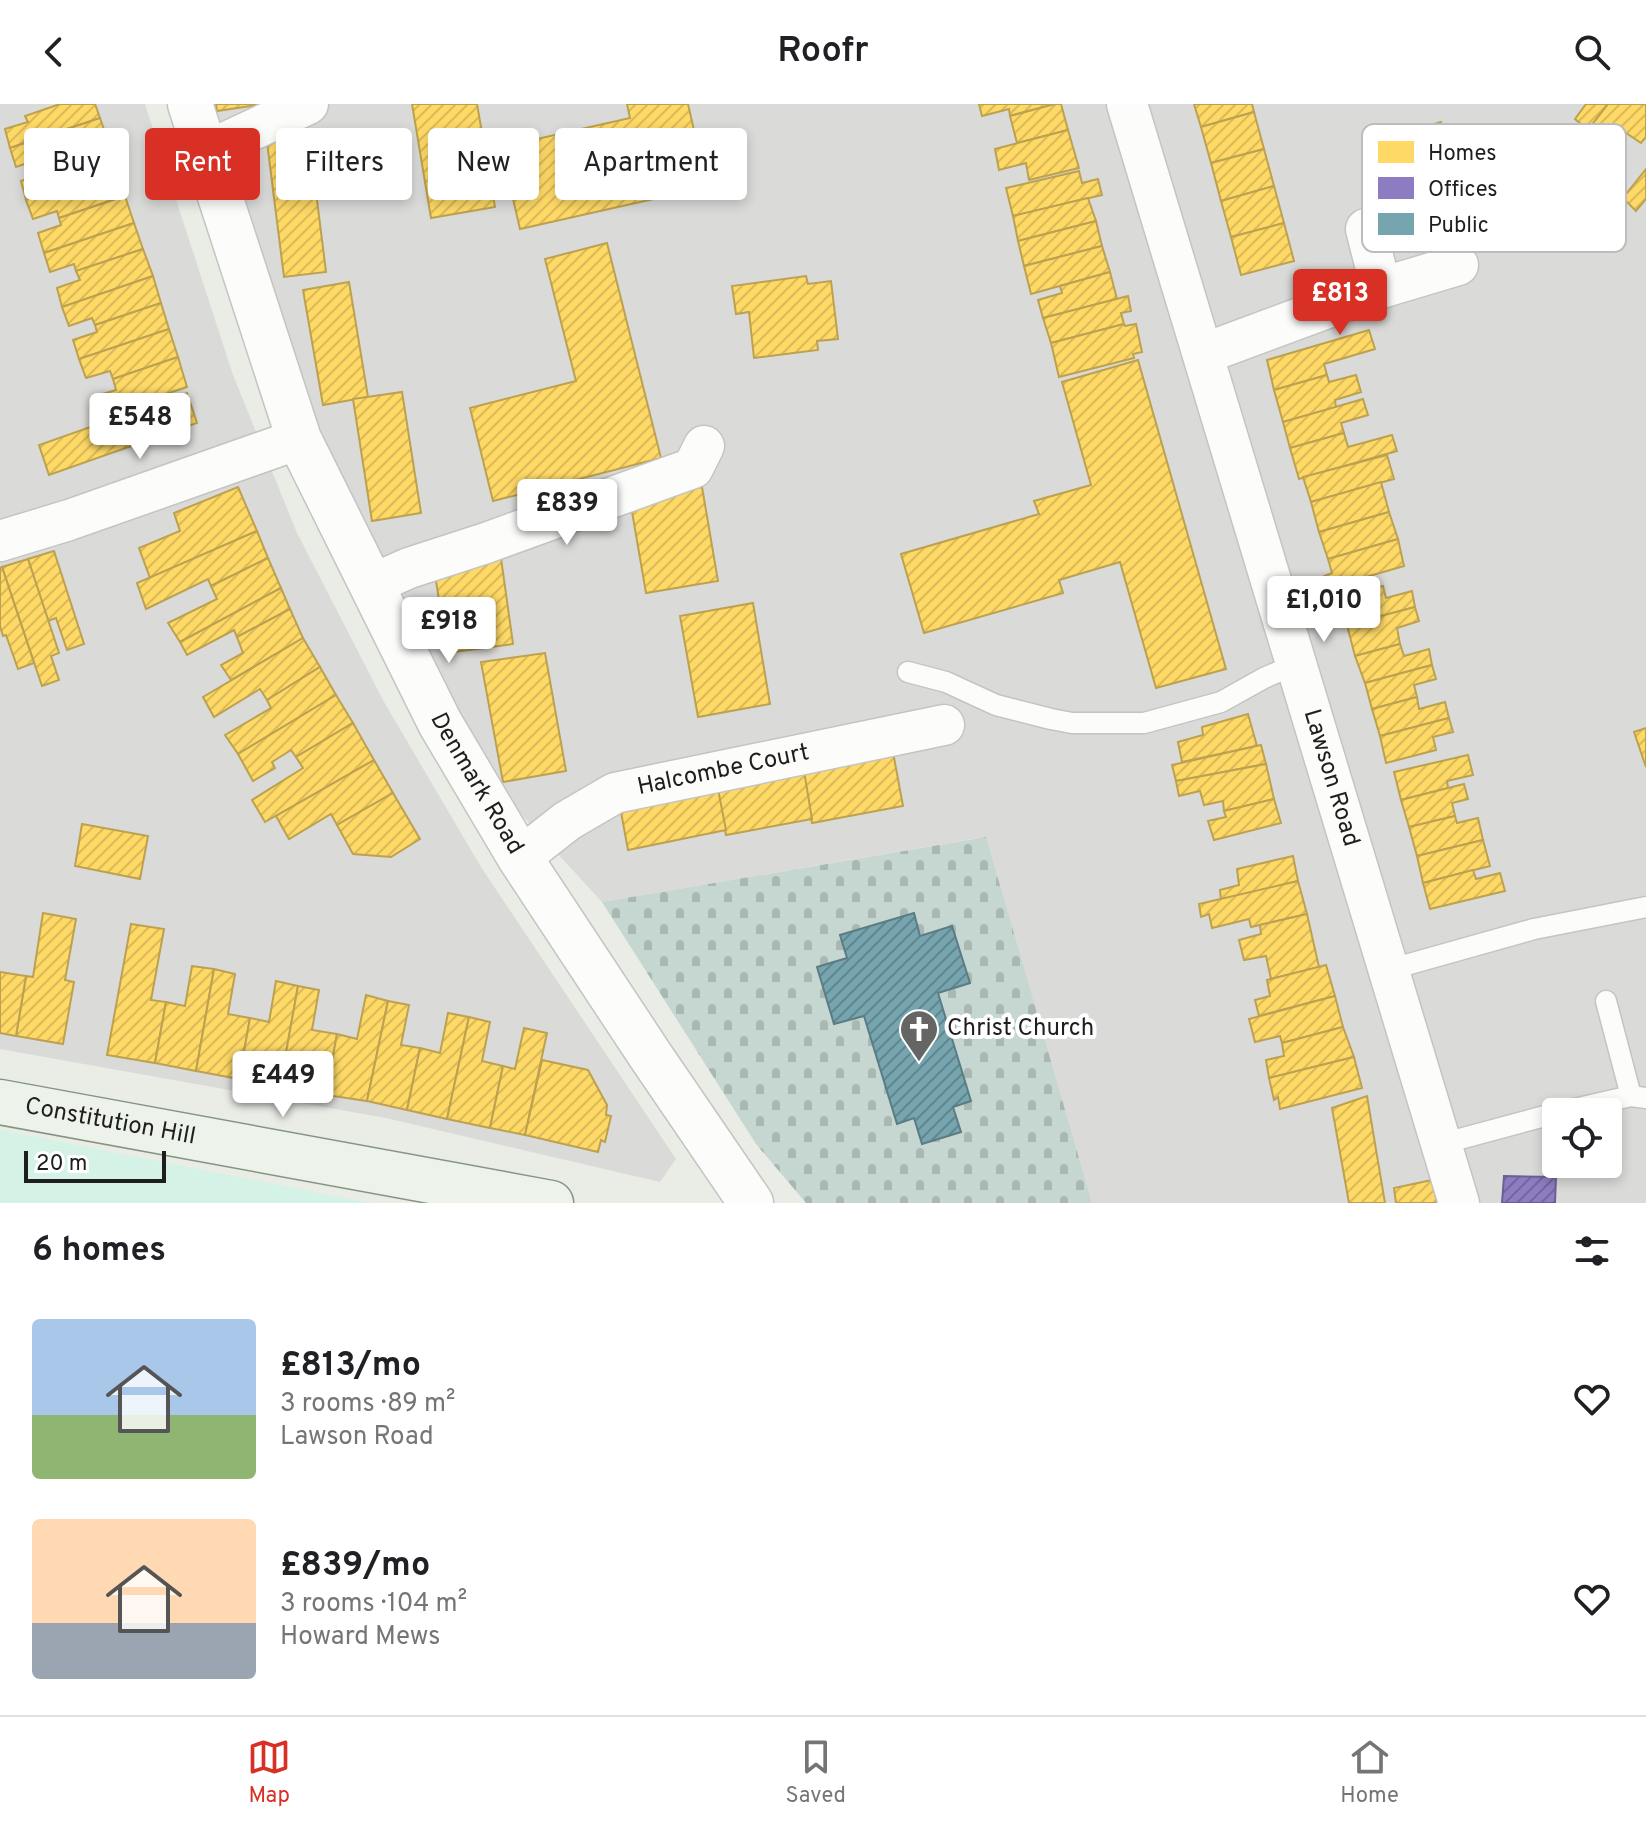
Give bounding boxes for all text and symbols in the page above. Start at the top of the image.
text: Roofr [777,29,869,75]
icon: back [32,30,76,74]
icon: search [1570,30,1614,74]
legend [1362,124,1626,252]
chip: Buy [24,128,129,200]
chip: Rent [145,128,260,200]
chip: Filters [276,128,412,200]
chip: New [428,128,539,200]
chip: Apartment [555,128,747,200]
text: Homes [1428,141,1497,168]
text: Offices [1428,177,1498,204]
text: Public [1428,213,1489,240]
pin: £813 [1293,269,1387,337]
text: £813 [1311,278,1369,311]
pin: £548 [93,393,187,461]
text: £548 [107,402,173,435]
pin: £839 [520,479,614,547]
text: £839 [535,488,599,521]
pin: £1,010 [1259,576,1389,644]
text: £1,010 [1285,585,1363,618]
pin: £918 [402,597,496,665]
text: £918 [420,606,478,639]
street label: Lawson Road [1296,706,1365,850]
street label: Denmark Road [422,708,530,860]
street label: Halcombe Court [635,738,812,803]
church icon: Christ Church [898,1008,940,1063]
place label: Christ Church [947,1014,1094,1044]
pin: £449 [236,1051,330,1119]
text: £449 [250,1060,316,1093]
street label: Constitution Hill [22,1092,198,1153]
map controls [1542,1098,1622,1178]
button: locate [1542,1098,1622,1178]
scale bar [24,1147,166,1183]
text: 20 m [36,1151,87,1178]
icon: filters [1570,1229,1614,1273]
text: 6 homes [32,1230,166,1273]
text: £813/mo [280,1345,421,1388]
icon: home [96,1351,192,1447]
icon: heart [1570,1377,1614,1421]
text: 3 rooms · 89 m² [280,1388,455,1421]
text: Lawson Road [280,1421,434,1454]
text: £839/mo [280,1545,430,1588]
icon: home [96,1551,192,1647]
icon: heart [1570,1577,1614,1621]
text: 3 rooms · 104 m² [280,1588,467,1621]
text: Howard Mews [280,1621,440,1654]
tab: Map [247,1735,291,1810]
tab: Saved [786,1735,846,1810]
tab: Home [1340,1735,1399,1810]

